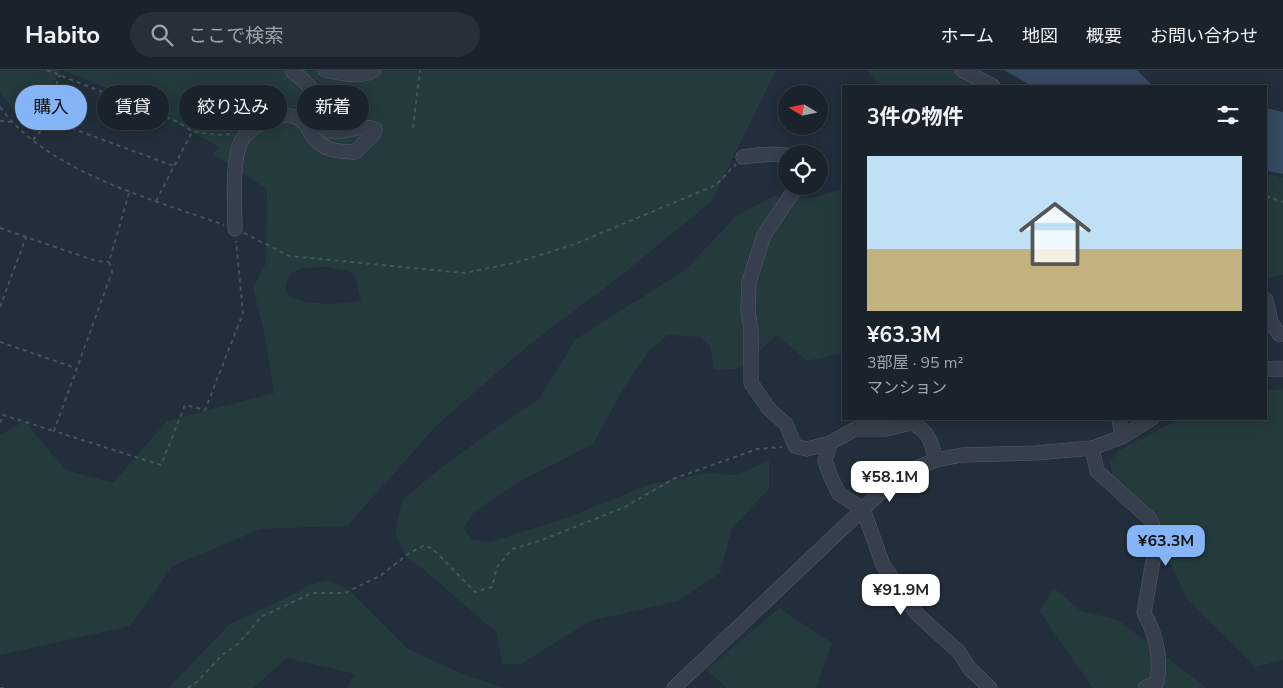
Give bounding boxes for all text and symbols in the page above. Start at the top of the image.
search box [130,12,480,57]
text: Habito [25,19,100,51]
icon: search [148,21,176,49]
text: ここで検索 [188,23,283,49]
text: ホーム [941,24,994,48]
text: 地図 [1022,24,1058,48]
text: 概要 [1086,24,1122,48]
text: お問い合わせ [1150,24,1258,48]
chip: 購入 [15,85,87,130]
chip: 賃貸 [97,85,169,130]
chip: 絞り込み [179,85,287,130]
chip: 新着 [297,85,369,130]
north arrow [778,85,828,135]
map controls [778,85,828,195]
icon: filters [1214,101,1242,129]
text: 3件の物件 [867,103,964,131]
button: locate [778,145,828,195]
icon: home [1010,189,1100,279]
text: ¥63.3M [867,321,941,349]
text: 3部屋 · 95 m² [867,352,964,374]
text: マンション [867,377,947,399]
pin: ¥58.1M [849,460,931,503]
text: ¥58.1M [862,466,918,488]
pin: ¥63.3M [1125,524,1207,567]
text: ¥63.3M [1138,530,1194,552]
pin: ¥91.9M [860,574,942,616]
text: ¥91.9M [873,579,929,601]

